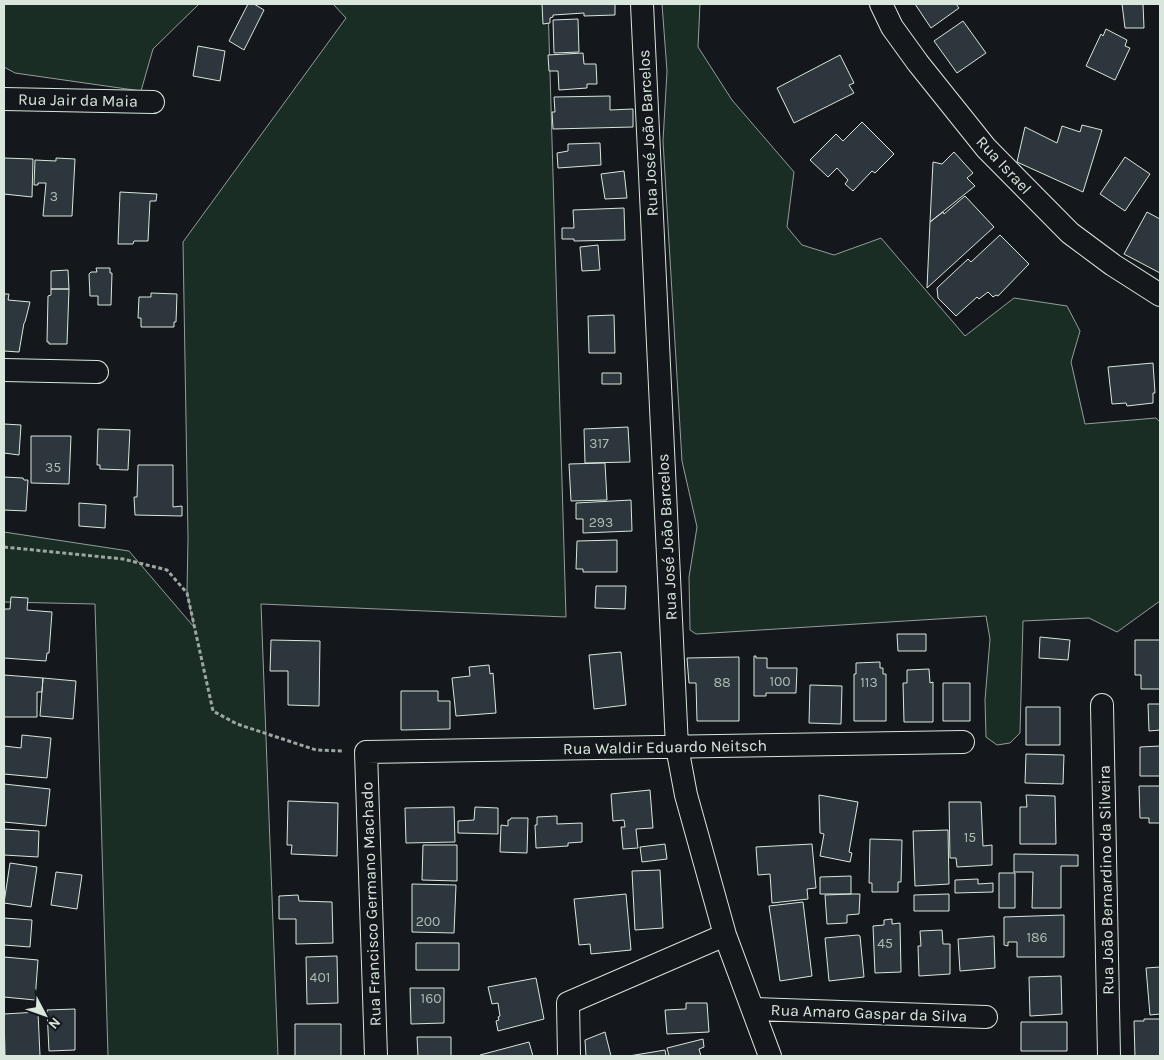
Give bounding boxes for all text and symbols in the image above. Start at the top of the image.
street label: Rua José João Barcelos [634,49,662,217]
street label: Rua Jair da Maia [18,89,138,111]
street label: Rua Israel [972,132,1036,198]
house number: 3 [50,188,58,205]
house number: 317 [589,435,609,452]
street label: Rua José João Barcelos [653,453,681,621]
house number: 35 [45,459,61,476]
house number: 293 [589,514,613,531]
house number: 100 [769,673,791,690]
house number: 88 [713,674,731,691]
house number: 113 [860,674,878,691]
street label: Rua Waldir Eduardo Neitsch [563,736,767,758]
street label: Rua João Bernardino da Silveira [1094,765,1118,995]
street label: Rua Francisco Germano Machado [357,781,385,1027]
house number: 15 [964,829,976,846]
house number: 200 [416,913,440,930]
house number: 186 [1026,929,1048,946]
house number: 45 [877,935,893,952]
house number: 401 [310,969,330,986]
north arrow [20,990,70,1040]
house number: 160 [421,990,441,1007]
street label: Rua Amaro Gaspar da Silva [770,1000,968,1026]
text: N [45,1014,64,1033]

